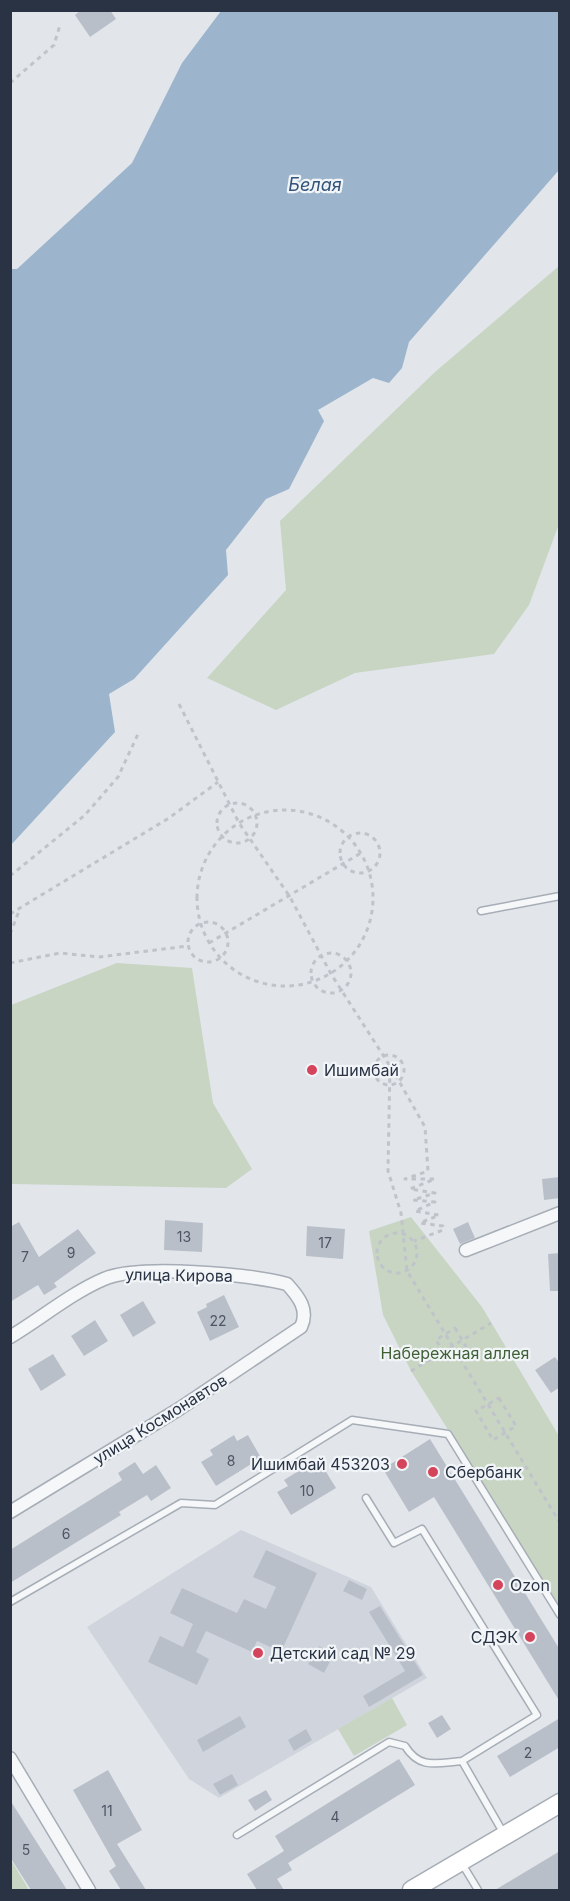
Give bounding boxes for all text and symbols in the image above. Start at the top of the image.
water label: Белая [288,174,342,195]
place label: Ишимбай [324,1060,399,1080]
marker: Ишимбай [305,1063,319,1077]
house number: 13 [177,1228,191,1245]
house number: 17 [318,1234,332,1251]
house number: 9 [67,1244,75,1261]
house number: 7 [21,1248,29,1265]
street label: улица Кирова [125,1264,233,1286]
house number: 22 [209,1312,227,1329]
park label: Набережная аллея [381,1343,529,1363]
street label: улица Космонавтов [89,1370,231,1468]
house number: 8 [227,1452,235,1469]
place label: Ишимбай 453203 [251,1454,390,1474]
marker: Ишимбай 453203 [395,1457,409,1471]
place label: Сбербанк [445,1462,522,1482]
marker: Сбербанк [426,1465,440,1479]
house number: 10 [300,1482,314,1499]
house number: 6 [62,1525,70,1542]
place label: Ozon [510,1575,550,1595]
marker: Ozon [491,1578,505,1592]
place label: СДЭК [471,1627,518,1647]
marker: СДЭК [523,1630,537,1644]
place label: Детский сад № 29 [270,1643,415,1663]
marker: Детский сад № 29 [251,1646,265,1660]
house number: 2 [524,1744,532,1761]
house number: 11 [101,1802,113,1819]
house number: 4 [330,1808,340,1825]
house number: 5 [22,1841,30,1858]

